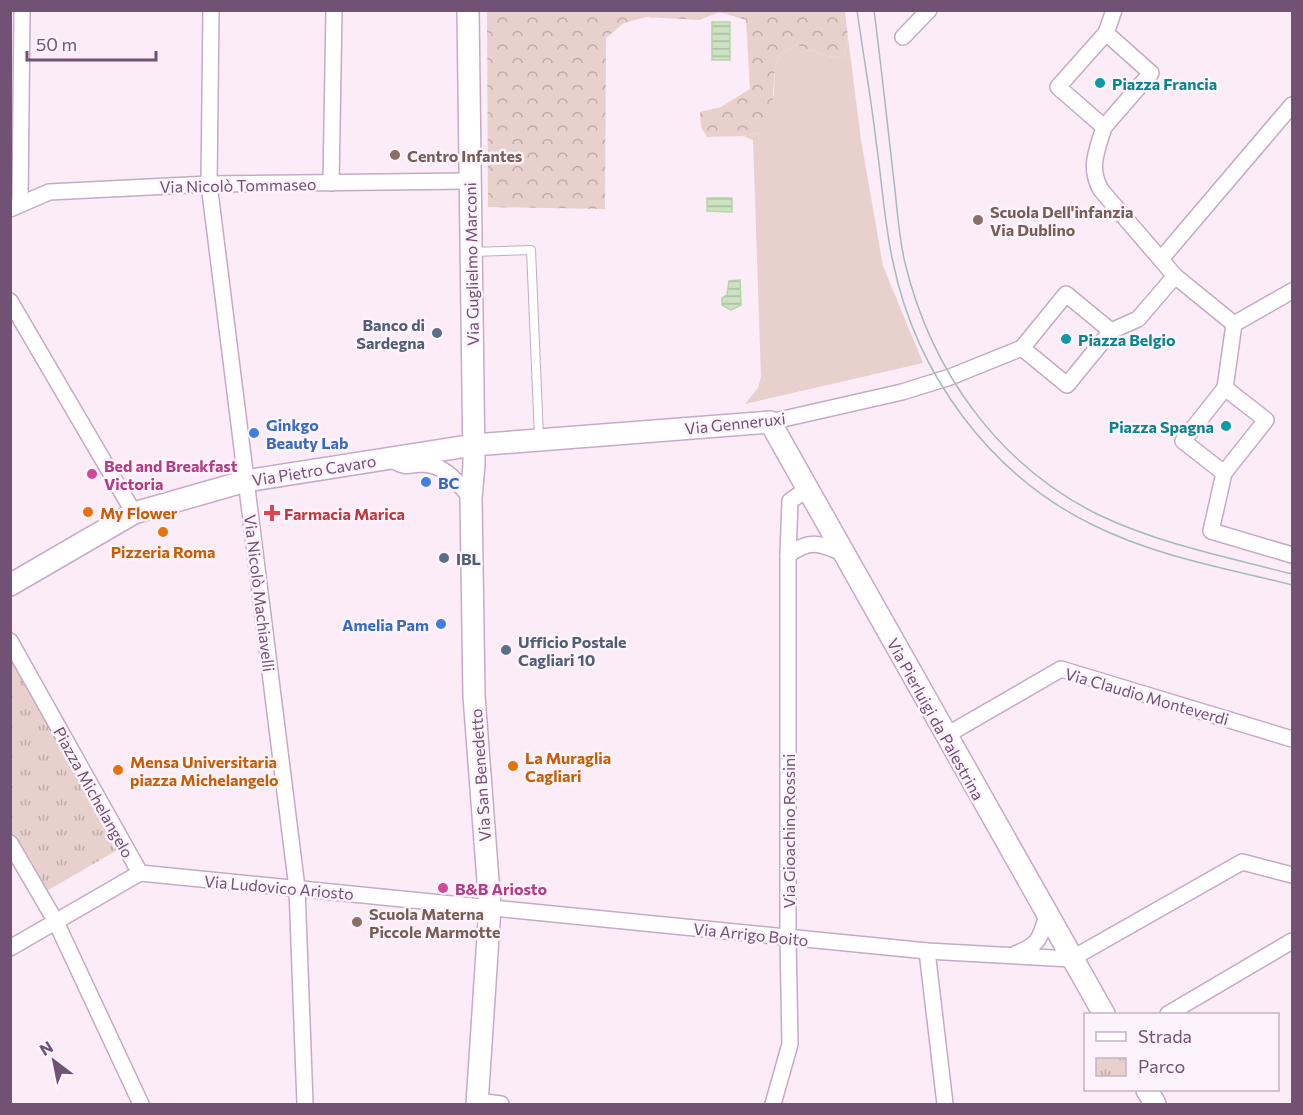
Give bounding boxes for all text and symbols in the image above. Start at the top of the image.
scale bar [27,24,156,62]
text: 50 m [36,33,77,55]
place label: Piazza Francia [1112,74,1217,93]
marker: Piazza Francia [1093,76,1107,90]
place label: Centro Infantes [407,146,522,165]
marker: Centro Infantes [388,148,402,162]
street label: Via Nicolò Tommaseo [159,174,317,196]
street label: Via Guglielmo Marconi [460,182,482,346]
place label: Scuola Dell'infanzia Via Dublino [990,202,1133,239]
marker: Scuola Dell'infanzia Via Dublino [971,213,985,227]
place label: Banco di Sardegna [356,315,425,352]
marker: Banco di Sardegna [430,326,444,340]
place label: Piazza Belgio [1078,330,1176,349]
marker: Piazza Belgio [1059,332,1073,346]
street label: Via Genneruxi [684,408,786,438]
place label: Ginkgo Beauty Lab [266,415,348,452]
place label: Piazza Spagna [1109,417,1214,436]
marker: Piazza Spagna [1219,419,1233,433]
marker: Ginkgo Beauty Lab [247,426,261,440]
street label: Via Pietro Cavaro [251,451,377,489]
place label: Bed and Breakfast Victoria [104,456,238,493]
marker: Bed and Breakfast Victoria [85,467,99,481]
place label: BC [438,473,460,492]
marker: BC [419,475,433,489]
place label: My Flower [100,503,178,522]
place label: Farmacia Marica [284,504,405,523]
marker: My Flower [81,505,95,519]
marker: Farmacia Marica [265,506,279,520]
street label: Via Nicolò Machiavelli [241,513,279,673]
marker: Pizzeria Roma [156,525,170,539]
place label: Pizzeria Roma [111,542,215,561]
place label: IBL [456,549,481,568]
marker: IBL [437,551,451,565]
place label: Amelia Pam [342,615,429,634]
marker: Amelia Pam [434,617,448,631]
place label: Ufficio Postale Cagliari 10 [518,632,627,669]
street label: Via Pierluigi da Palestrina [884,635,988,803]
marker: Ufficio Postale Cagliari 10 [499,643,513,657]
street label: Via Claudio Monteverdi [1063,664,1231,728]
street label: Via San Benedetto [466,708,494,842]
street label: Piazza Michelangelo [50,723,138,861]
place label: La Muraglia Cagliari [525,748,611,785]
place label: Mensa Universitaria piazza Michelangelo [130,752,279,789]
street label: Via Gioachino Rossini [779,754,798,908]
marker: La Muraglia Cagliari [506,759,520,773]
marker: Mensa Universitaria piazza Michelangelo [111,763,125,777]
street label: Via Ludovico Ariosto [203,871,355,903]
place label: B&B Ariosto [455,879,547,898]
marker: B&B Ariosto [436,881,450,895]
place label: Scuola Materna Piccole Marmotte [369,904,500,941]
marker: Scuola Materna Piccole Marmotte [350,915,364,929]
street label: Via Arrigo Boito [693,919,809,949]
legend [1084,1013,1279,1091]
text: Strada [1138,1025,1192,1047]
north arrow [24,1031,84,1091]
text: N [36,1037,56,1059]
text: Parco [1138,1055,1185,1077]

